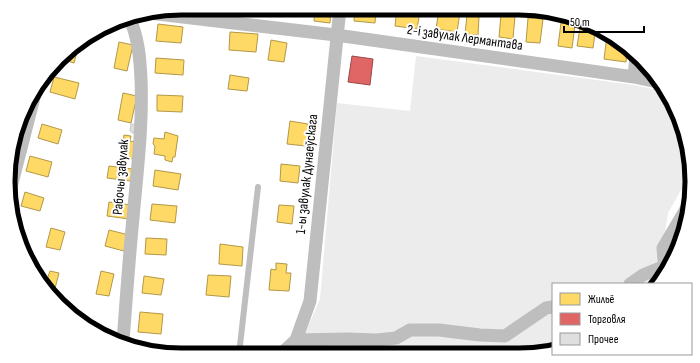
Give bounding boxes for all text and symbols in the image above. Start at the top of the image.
scale bar [564,8,644,34]
text: 50 m [570,15,590,30]
street label: 2-і завулак Лермантава [406,21,524,54]
street label: 1-ы завулак Дунаеўскага [292,113,321,235]
street label: Рабочы завулак [109,138,132,216]
legend [552,283,692,355]
text: Жильё [588,292,615,307]
text: Торговля [588,312,626,327]
text: Прочее [588,332,619,347]

